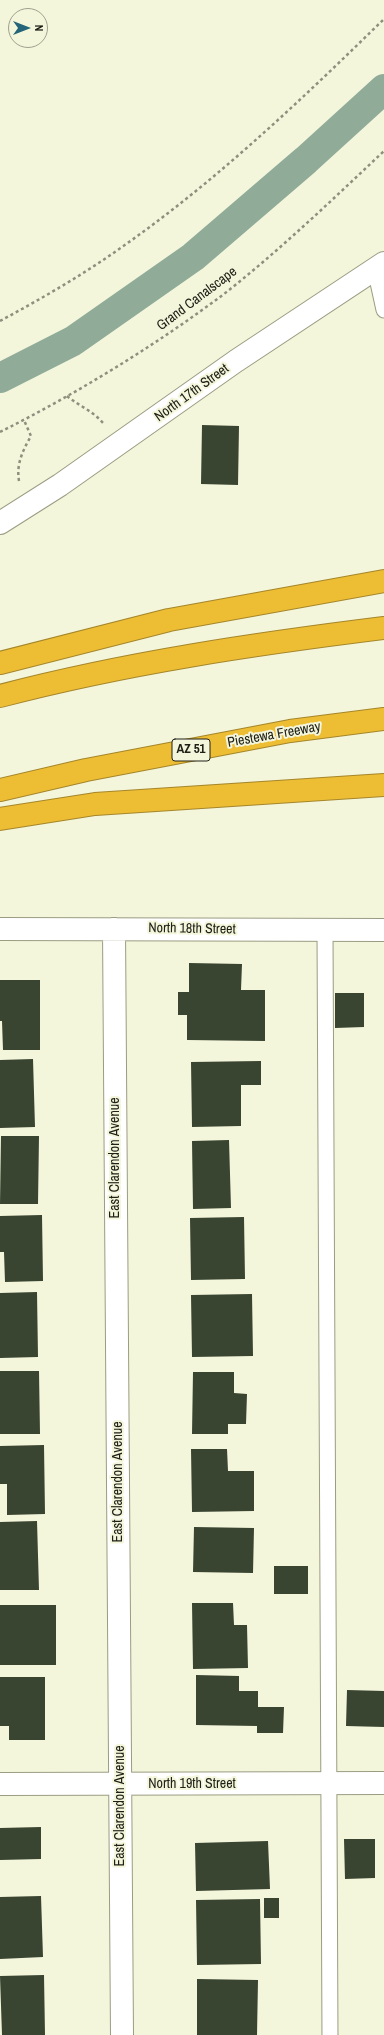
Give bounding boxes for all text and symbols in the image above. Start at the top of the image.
north arrow [8,8,48,48]
text: N [32,25,46,31]
street label: Grand Canalscape [154,263,240,335]
street label: North 17th Street [152,361,232,425]
street label: Piestewa Freeway [226,719,322,751]
road number: AZ 51 [172,739,210,761]
street label: North 18th Street [148,920,236,938]
street label: East Clarendon Avenue [107,1097,123,1219]
street label: East Clarendon Avenue [110,1421,126,1543]
street label: East Clarendon Avenue [112,1745,128,1867]
street label: North 19th Street [148,1776,236,1792]

